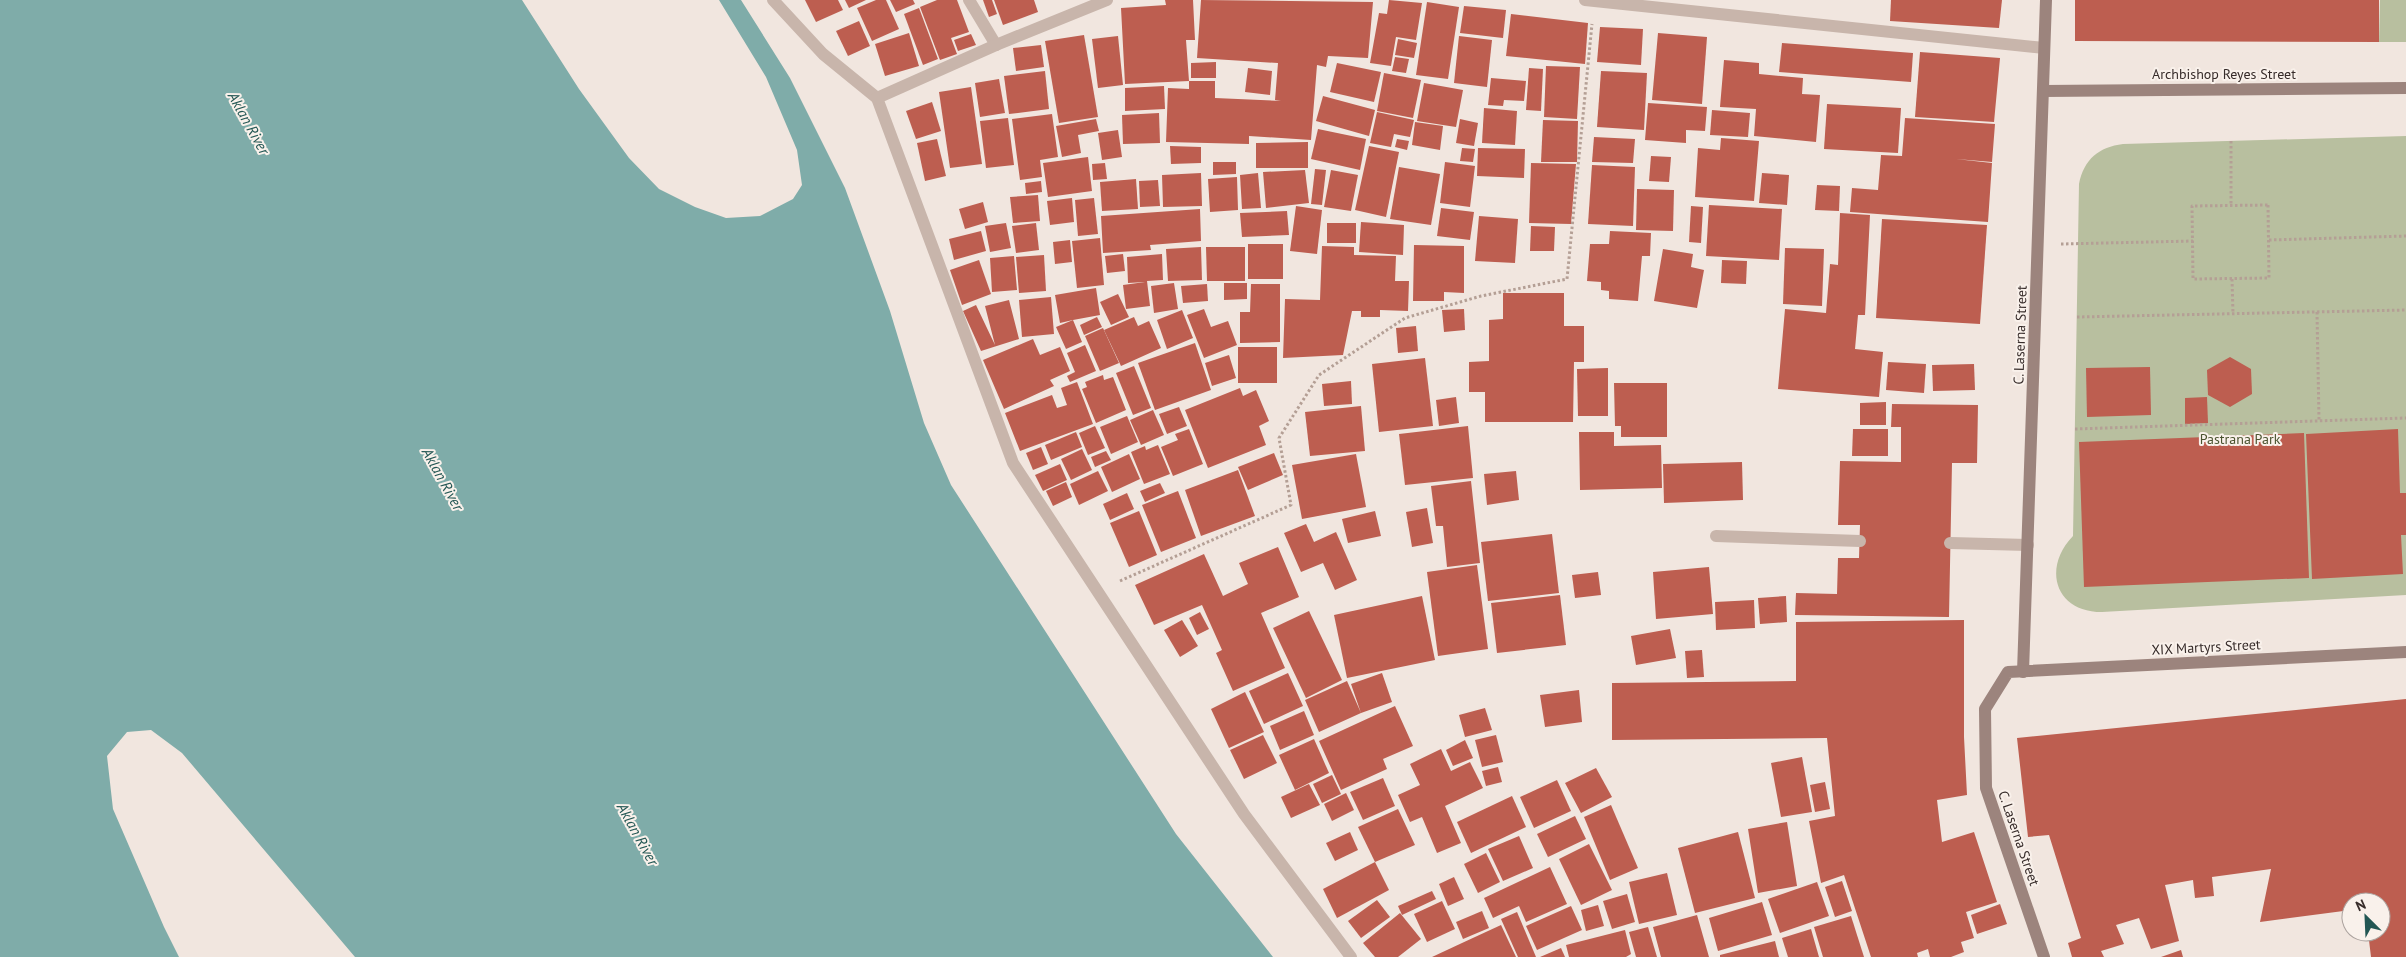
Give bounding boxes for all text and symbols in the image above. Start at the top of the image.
street label: Archbishop Reyes Street [2152,65,2296,83]
water label: Aklan River [224,87,274,159]
street label: C. Laserna Street [2009,285,2031,385]
park label: Pastrana Park [2200,430,2281,448]
water label: Aklan River [418,443,468,515]
street label: XIX Martyrs Street [2151,635,2261,659]
street label: C. Laserna Street [1994,788,2044,888]
water label: Aklan River [613,798,663,870]
north arrow [2341,892,2391,942]
text: N [2353,895,2369,915]

